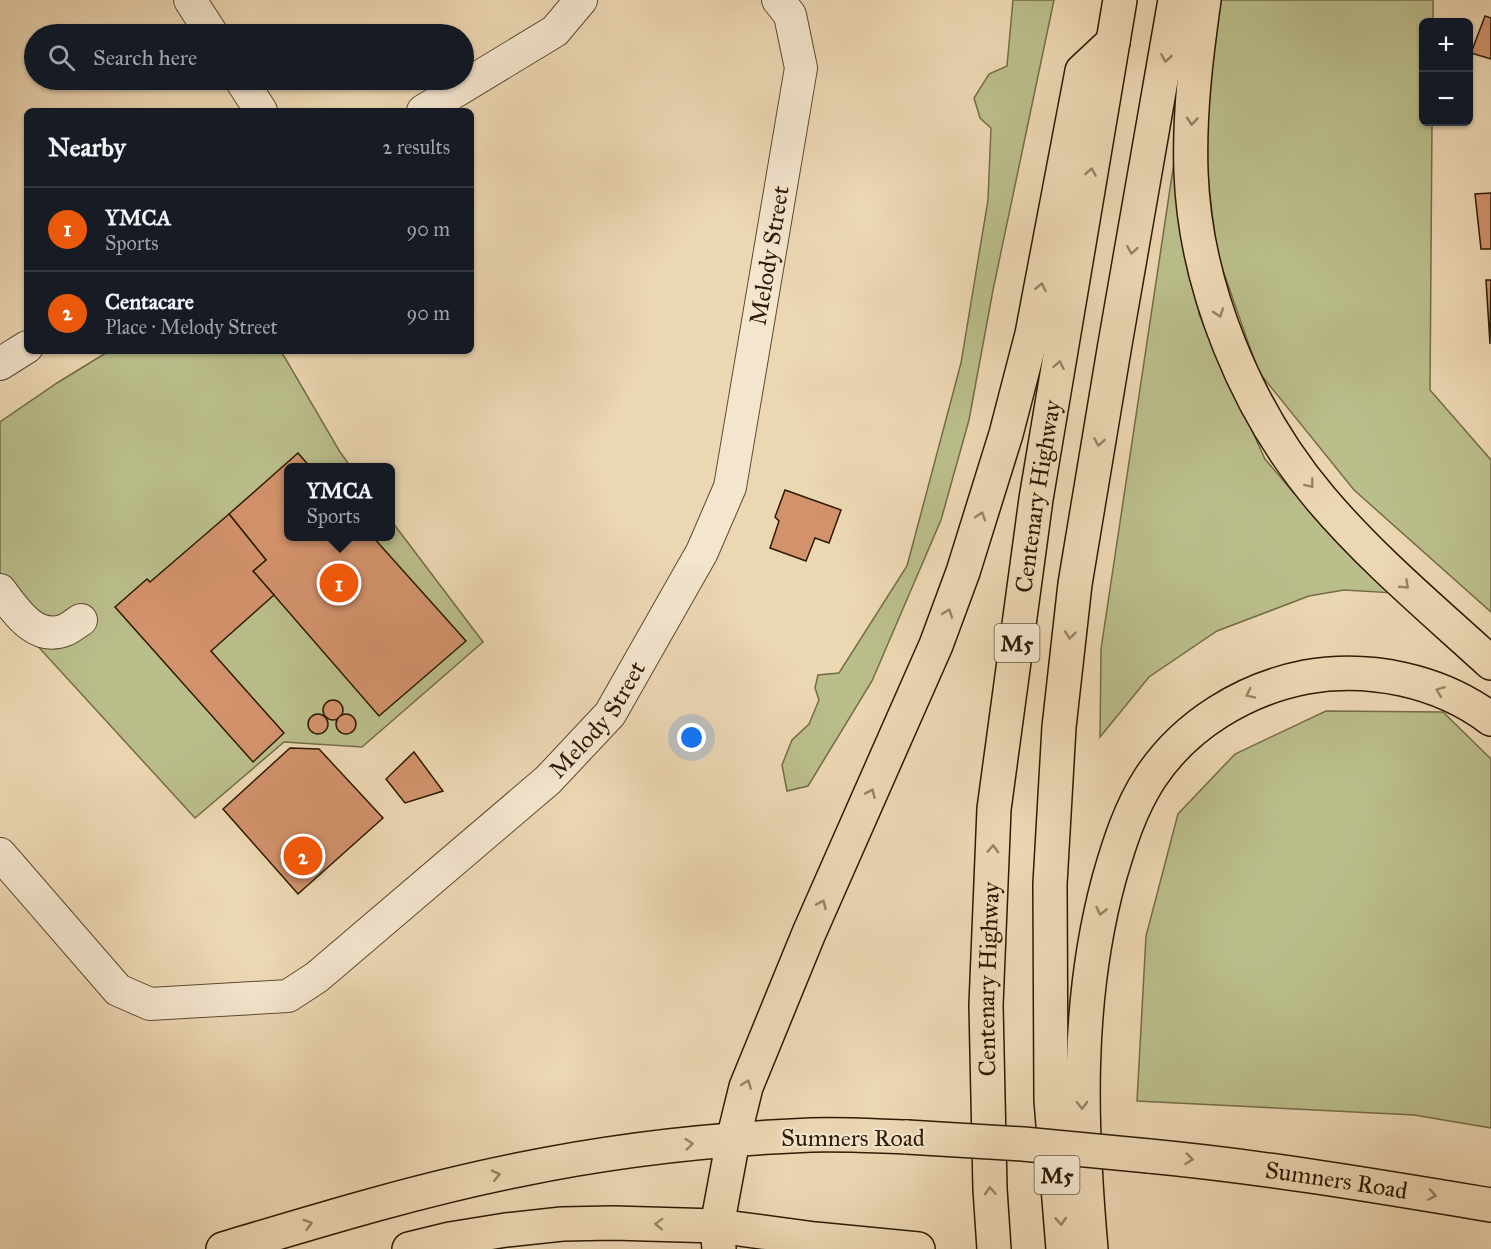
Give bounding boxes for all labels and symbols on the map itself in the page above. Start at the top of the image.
one-way arrow [1160,53,1172,62]
one-way arrow [1185,116,1198,125]
one-way arrow [1085,168,1097,177]
street label: Melody Street [743,183,796,328]
one-way arrow [1126,245,1138,254]
one-way arrow [1034,282,1047,292]
one-way arrow [1212,307,1224,318]
one-way arrow [1052,360,1065,370]
street label: Centenary Highway [1008,397,1068,595]
one-way arrow [1093,437,1105,447]
one-way arrow [1302,477,1313,488]
one-way arrow [974,511,986,522]
pin: 1 [320,560,358,606]
one-way arrow [1398,578,1409,589]
one-way arrow [940,608,953,619]
road number: M5 [994,624,1040,662]
one-way arrow [1064,630,1077,639]
street label: Melody Street [542,655,652,784]
one-way arrow [1435,686,1446,698]
one-way arrow [1246,687,1257,699]
your location [677,723,706,752]
one-way arrow [864,788,876,799]
pin: 2 [284,834,322,878]
one-way arrow [986,844,999,853]
street label: Centenary Highway [971,881,1006,1077]
one-way arrow [815,899,827,910]
one-way arrow [1096,906,1109,916]
one-way arrow [740,1079,753,1089]
one-way arrow [1076,1101,1088,1110]
street label: Sumners Road [781,1123,925,1153]
one-way arrow [684,1138,693,1151]
one-way arrow [1184,1153,1194,1165]
street label: Sumners Road [1263,1155,1410,1206]
road number: M5 [1034,1156,1080,1194]
one-way arrow [491,1169,501,1182]
one-way arrow [984,1186,997,1195]
one-way arrow [1428,1189,1437,1201]
one-way arrow [1054,1217,1067,1226]
one-way arrow [654,1218,663,1230]
one-way arrow [302,1219,313,1231]

